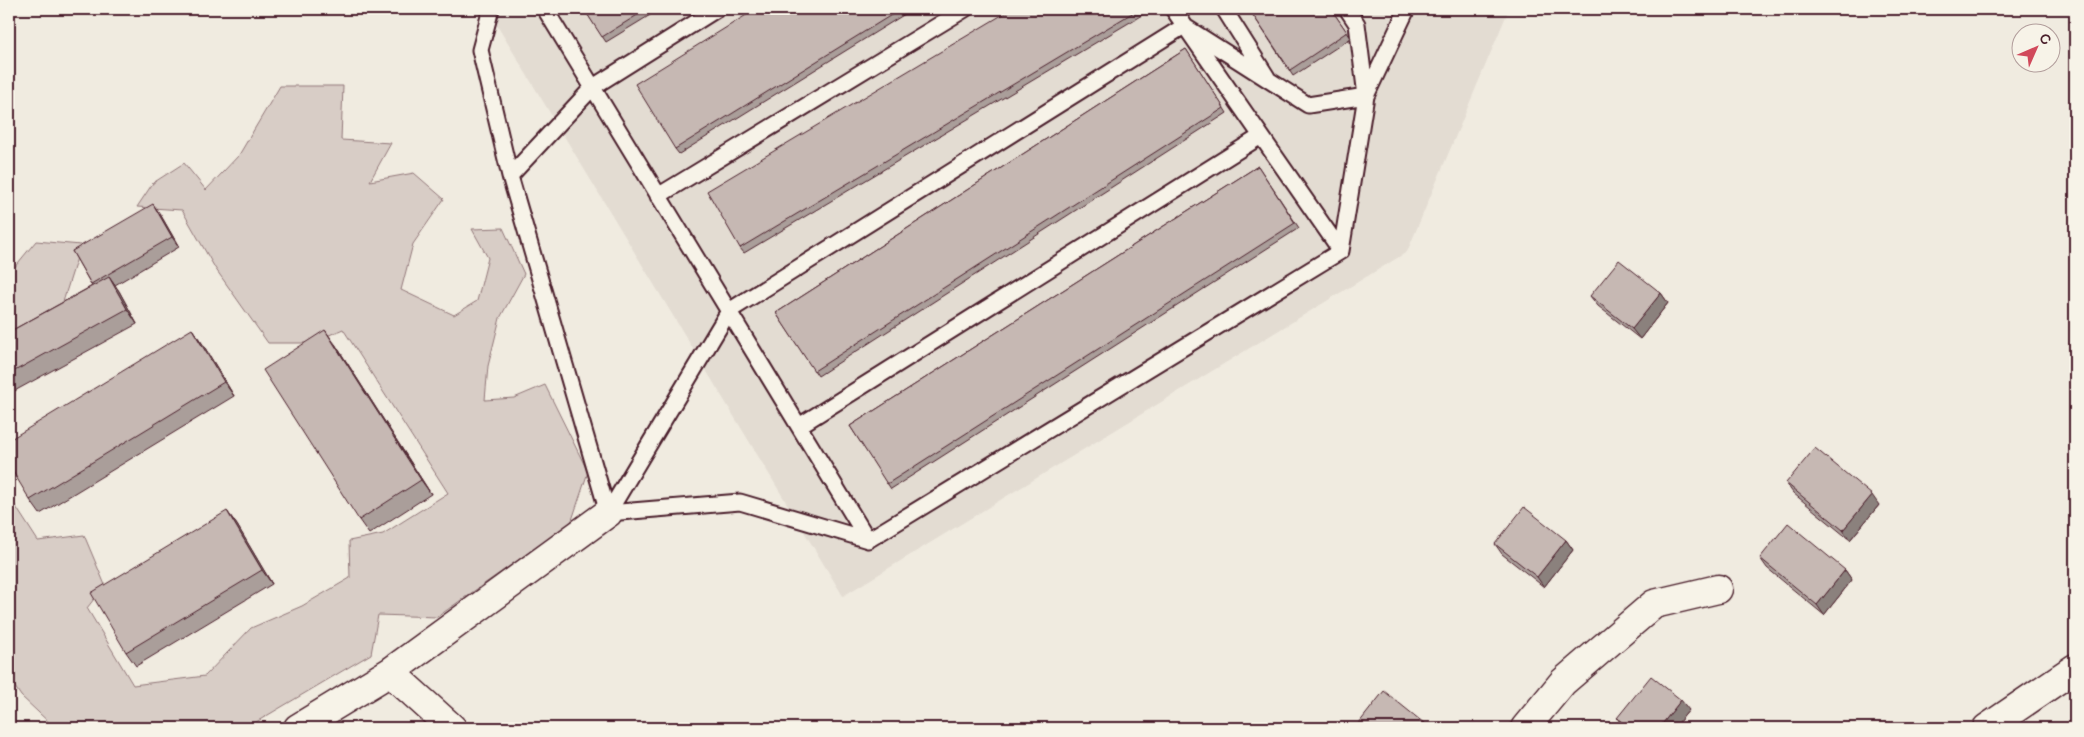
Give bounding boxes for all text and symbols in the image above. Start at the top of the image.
north arrow [2012,22,2062,72]
text: С [2035,30,2054,49]

